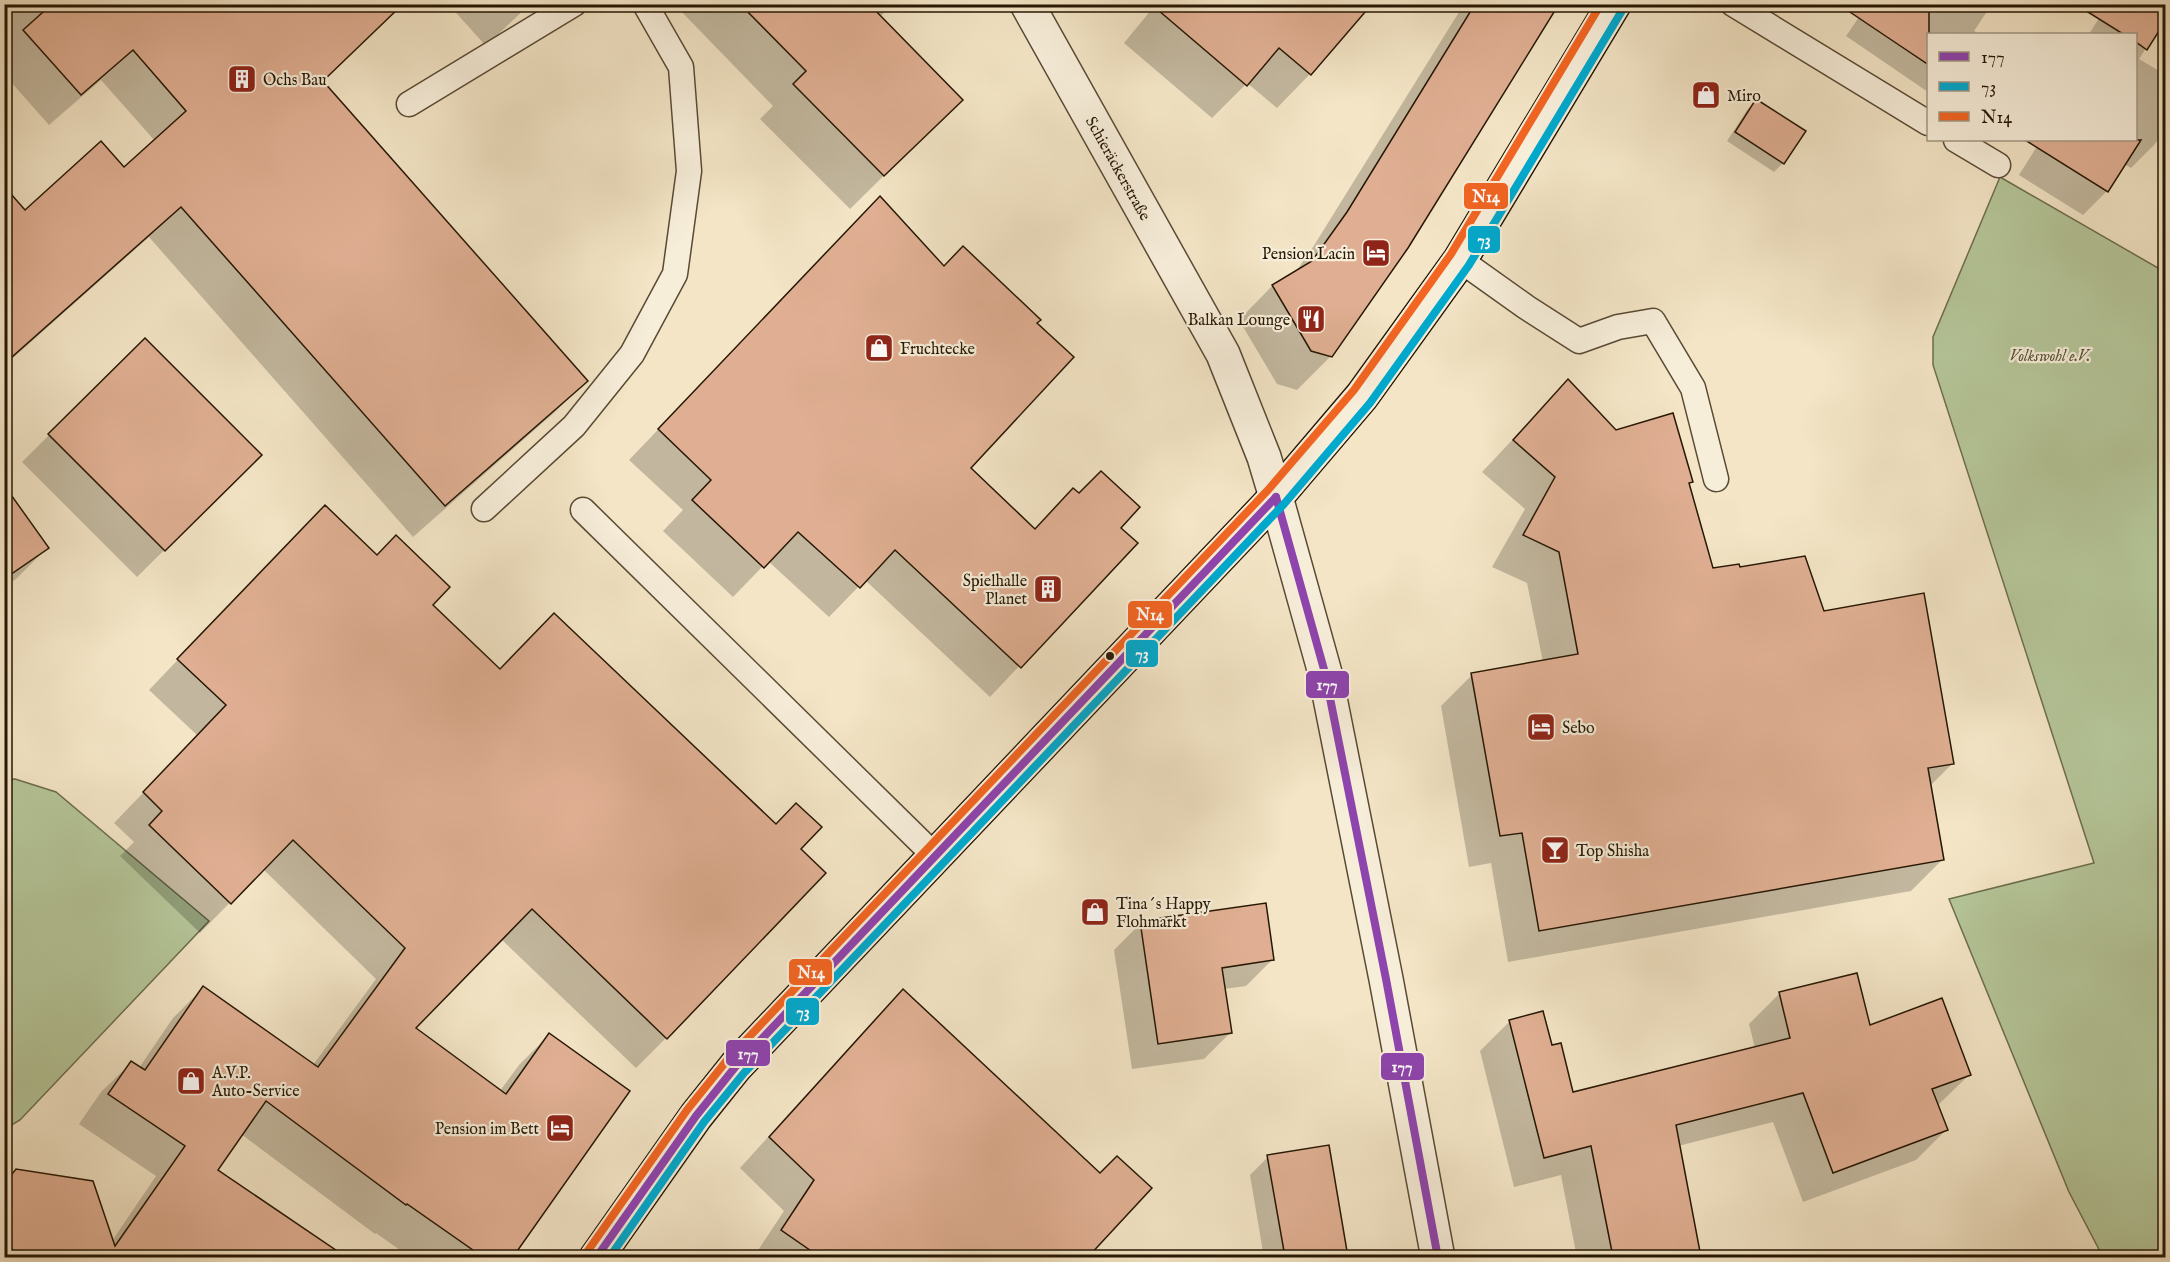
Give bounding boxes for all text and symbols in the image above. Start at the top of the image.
legend [1927,33,2137,141]
text: 177 [1981,47,2005,70]
building icon: Ochs Bau [226,63,258,95]
place label: Ochs Bau [263,71,327,91]
text: 73 [1981,77,1996,100]
shop icon: Miro [1690,79,1722,111]
place label: Miro [1727,87,1761,107]
text: N14 [1981,107,2012,130]
street label: Schieräckerstraße [1080,114,1154,225]
line badge: N14 [1463,182,1509,210]
text: N14 [1471,188,1501,208]
line badge: 73 [1467,225,1501,254]
text: 73 [1477,231,1491,251]
hotel icon: Pension Lacin [1360,237,1392,269]
place label: Pension Lacin [1262,245,1355,265]
restaurant icon: Balkan Lounge [1295,303,1327,335]
place label: Balkan Lounge [1188,311,1290,331]
shop icon: Fruchtecke [863,332,895,364]
place label: Fruchtecke [900,340,975,360]
park label: Volkswohl e.V. [2010,347,2092,367]
place label: Spielhalle Planet [963,572,1028,610]
building icon: Spielhalle Planet [1032,573,1064,605]
line badge: N14 [1127,600,1173,629]
text: N14 [1135,606,1165,626]
line badge: 73 [1125,639,1159,668]
text: 73 [1135,645,1149,665]
unlabelled marker [1104,650,1116,662]
line badge: 177 [1305,670,1350,699]
text: 177 [1317,676,1337,696]
hotel icon: Sebo [1525,711,1557,743]
place label: Sebo [1562,719,1595,739]
bar icon: Top Shisha [1539,834,1571,866]
place label: Top Shisha [1576,842,1649,862]
place label: Tina´s Happy Flohmarkt [1116,895,1211,933]
shop icon: Tina´s Happy Flohmarkt [1079,896,1111,928]
line badge: N14 [788,958,833,986]
text: N14 [796,964,826,984]
line badge: 73 [785,997,820,1026]
text: 73 [796,1003,810,1023]
line badge: 177 [725,1039,771,1067]
text: 177 [738,1045,758,1065]
line badge: 177 [1380,1052,1425,1081]
text: 177 [1392,1058,1412,1078]
place label: A.V.P. Auto-Service [211,1064,300,1102]
shop icon: A.V.P. Auto-Service [175,1065,207,1097]
hotel icon: Pension im Bett [544,1112,576,1144]
place label: Pension im Bett [435,1120,540,1140]

